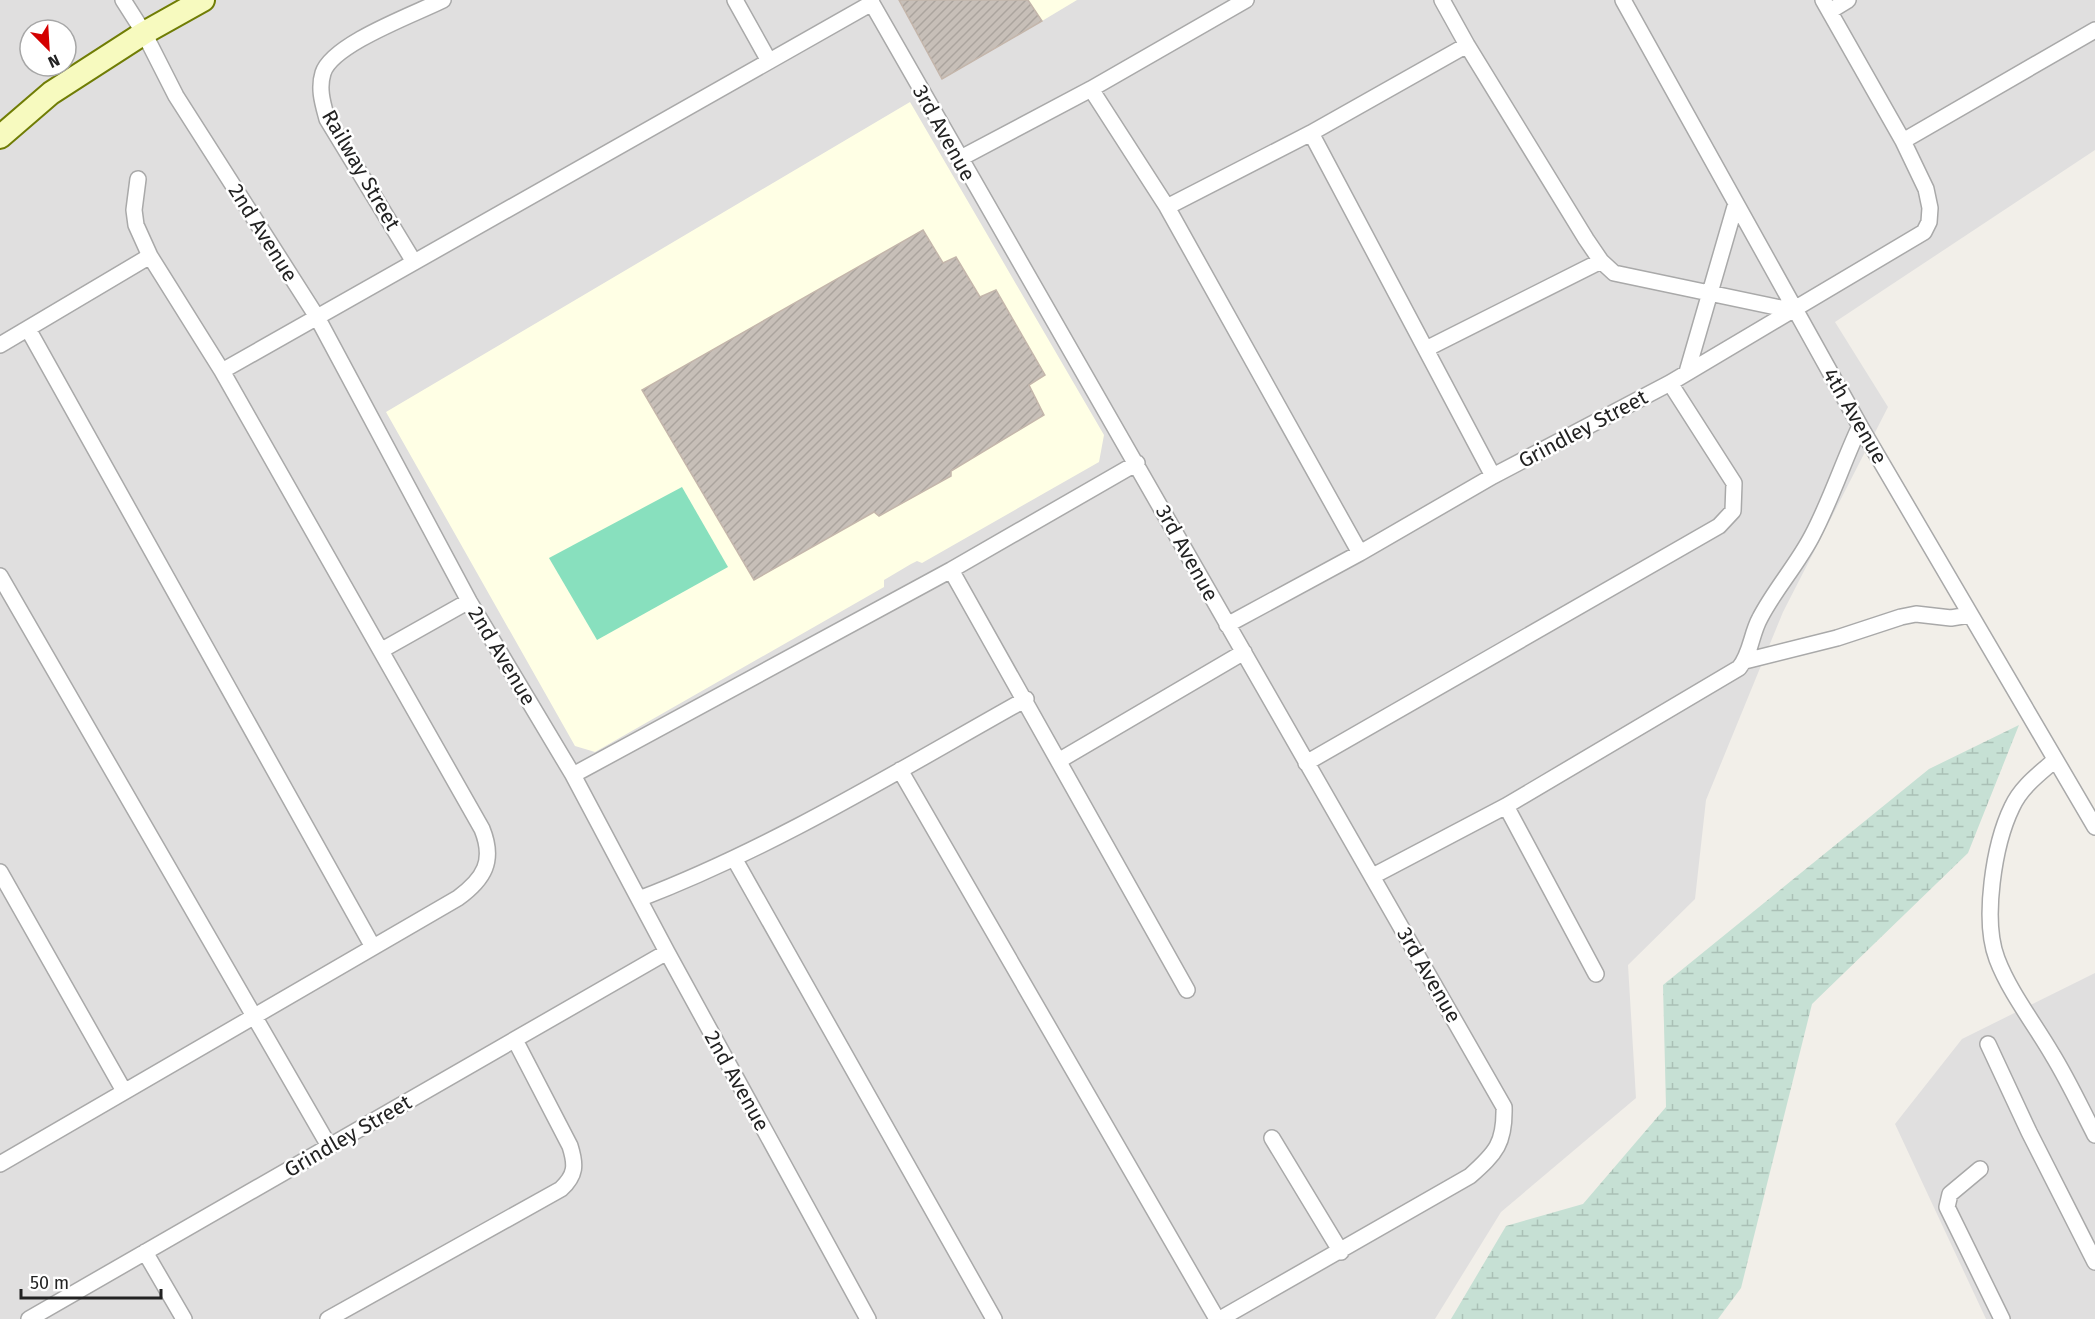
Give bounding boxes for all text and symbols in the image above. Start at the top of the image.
north arrow [18,18,78,78]
text: N [45,50,63,72]
street label: 3rd Avenue [907,80,981,186]
street label: Railway Street [316,105,406,235]
street label: 2nd Avenue [223,179,303,287]
street label: 4th Avenue [1817,363,1893,469]
street label: Grindley Street [1514,384,1652,474]
street label: 3rd Avenue [1150,500,1224,606]
street label: 2nd Avenue [462,602,542,710]
street label: 3rd Avenue [1391,923,1467,1027]
street label: 2nd Avenue [699,1026,775,1136]
street label: Grindley Street [280,1089,417,1183]
scale bar [21,1262,160,1300]
text: 50 m [30,1272,69,1294]

